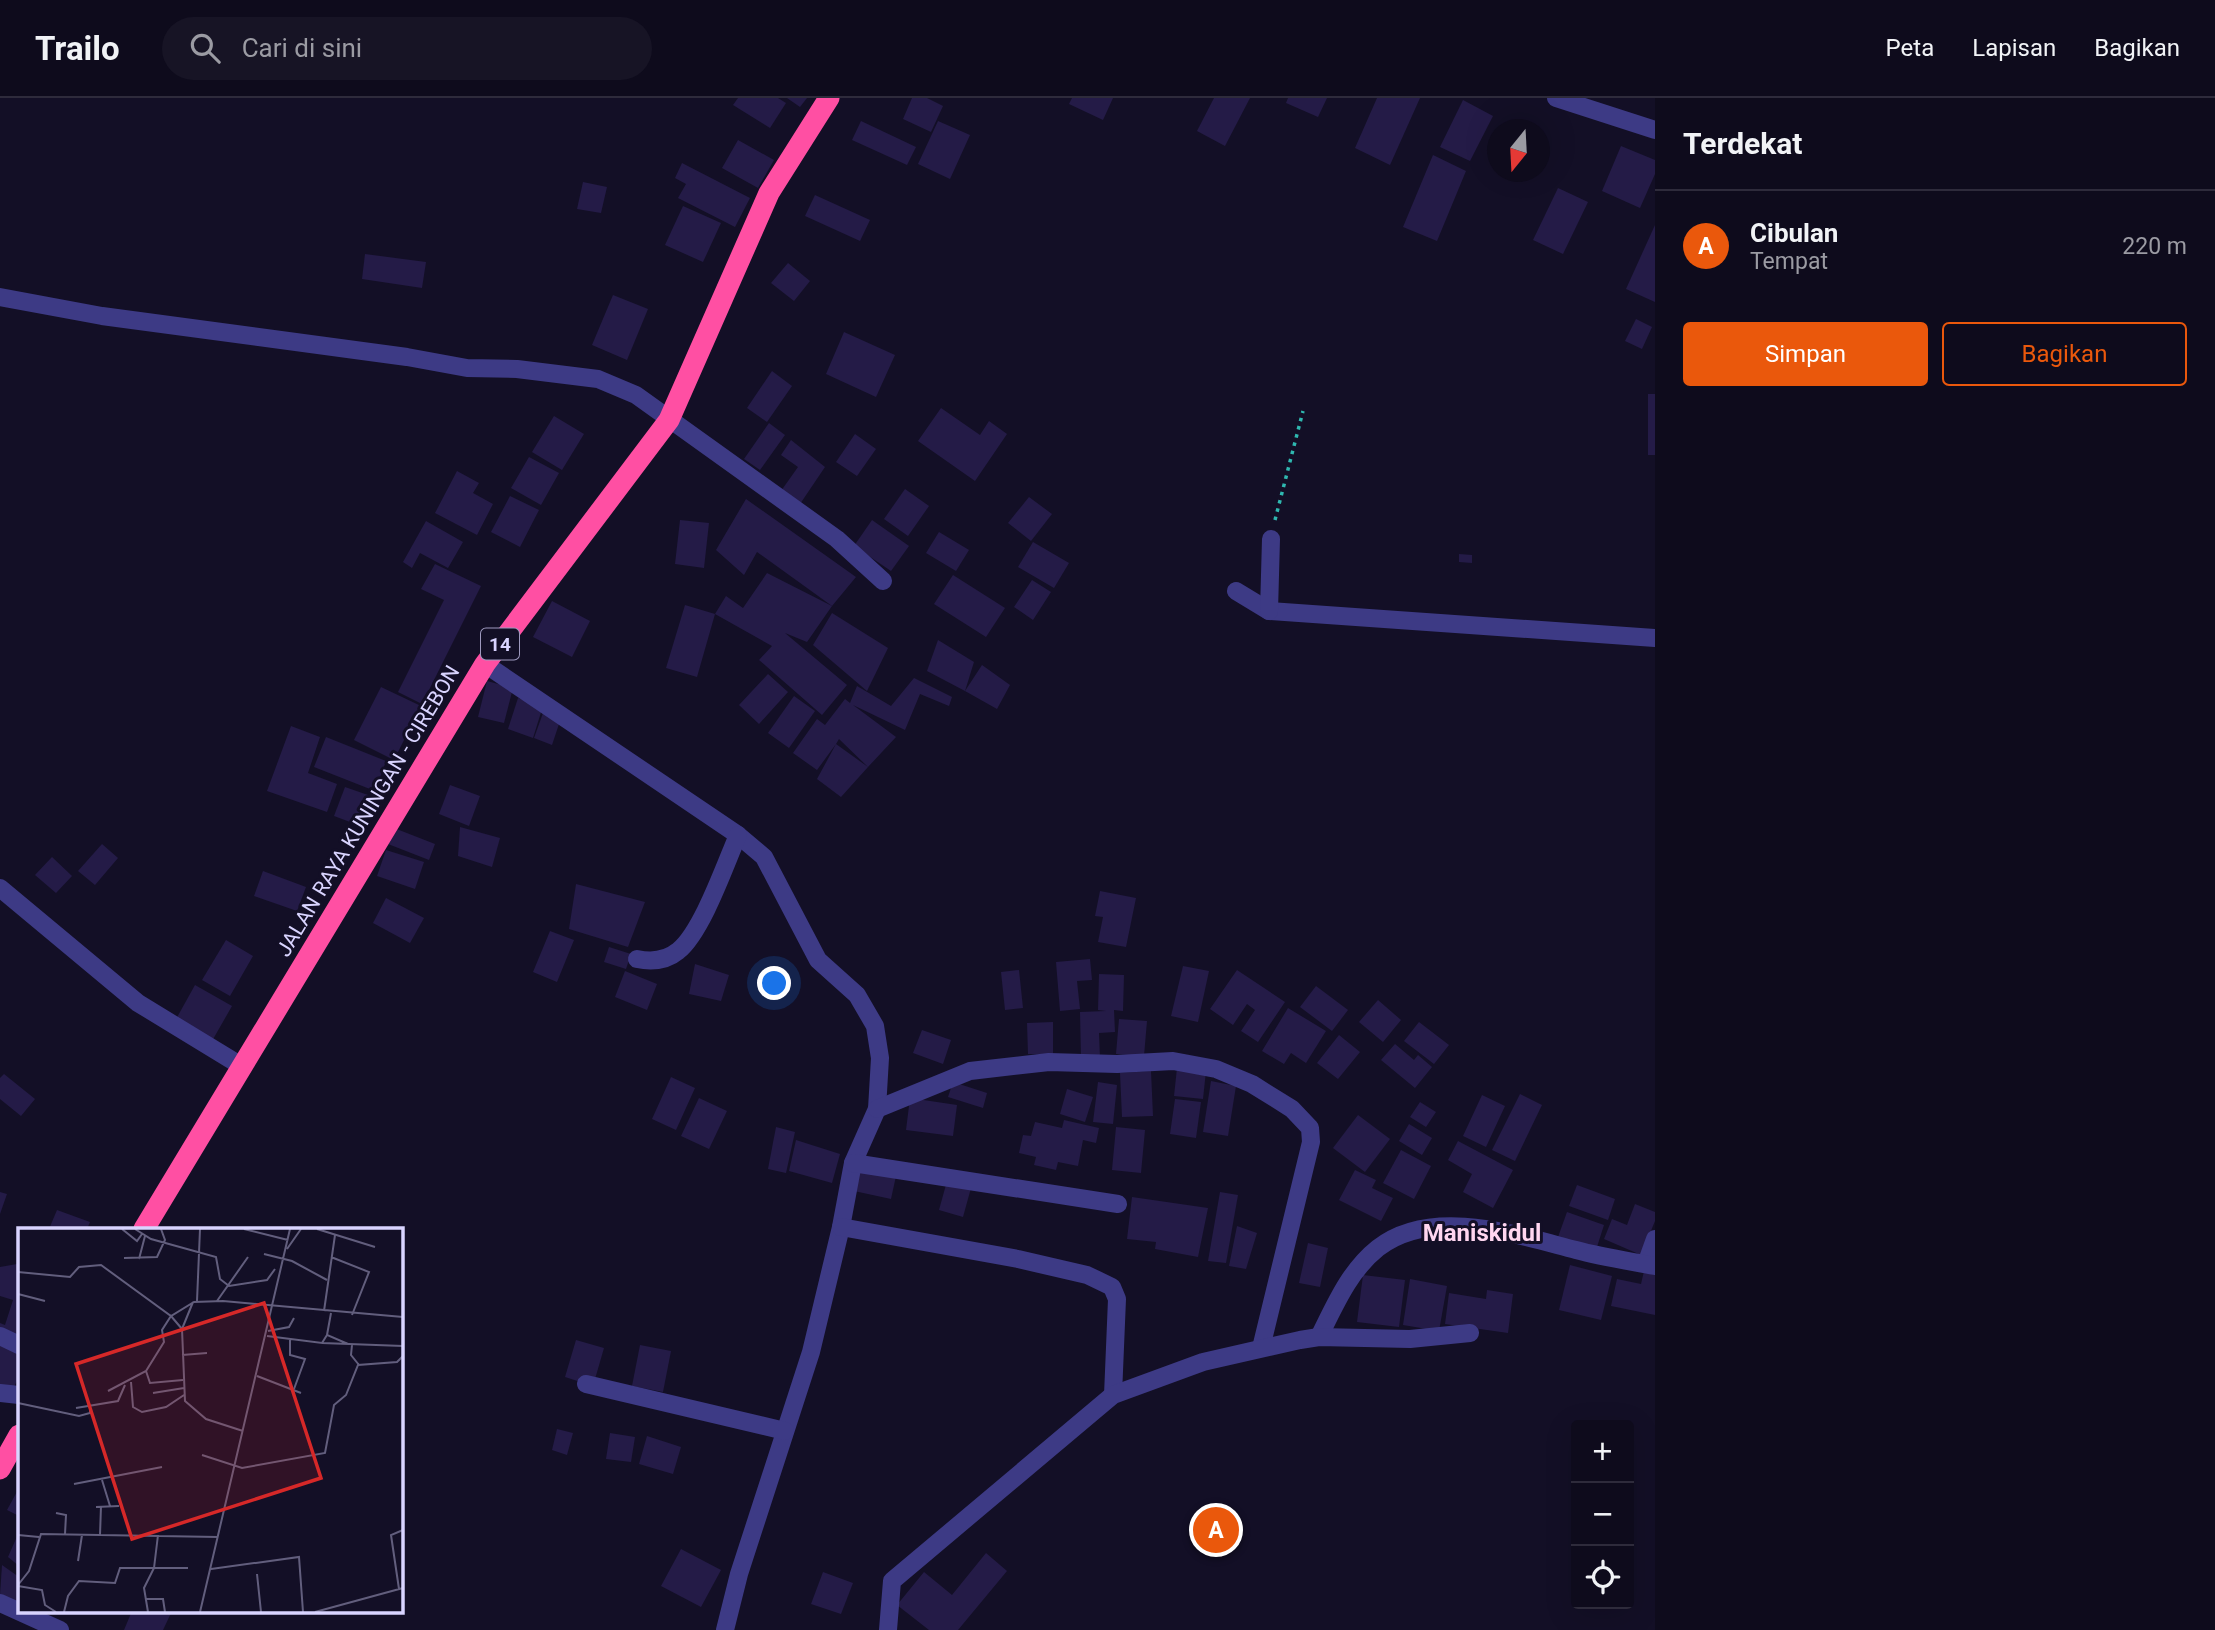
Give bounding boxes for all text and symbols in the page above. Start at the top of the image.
search box [162,17,652,80]
text: Trailo [35,29,120,68]
icon: search [186,29,224,67]
text: Cari di sini [242,33,362,63]
text: Peta [1886,34,1934,62]
text: Lapisan [1972,34,2056,62]
text: Bagikan [2094,34,2180,62]
north arrow [1487,119,1550,182]
text: Terdekat [1683,126,1802,161]
text: Cibulan [1750,218,1838,248]
text: A [1698,233,1714,260]
text: 220 m [2122,233,2187,260]
text: Tempat [1750,248,1828,275]
button: Simpan [1683,322,1928,386]
button: Bagikan [1942,322,2187,386]
road number: 14 [481,628,519,660]
street label: JALAN RAYA KUNINGAN - CIREBON [271,661,465,961]
your location [757,966,791,1000]
district label: Maniskidul [1423,1219,1541,1247]
inset map [18,1228,402,1612]
map controls [1571,1420,1634,1609]
button: + [1571,1420,1634,1483]
button: − [1571,1483,1634,1546]
pin: A [1193,1504,1239,1556]
button: locate [1571,1546,1634,1609]

